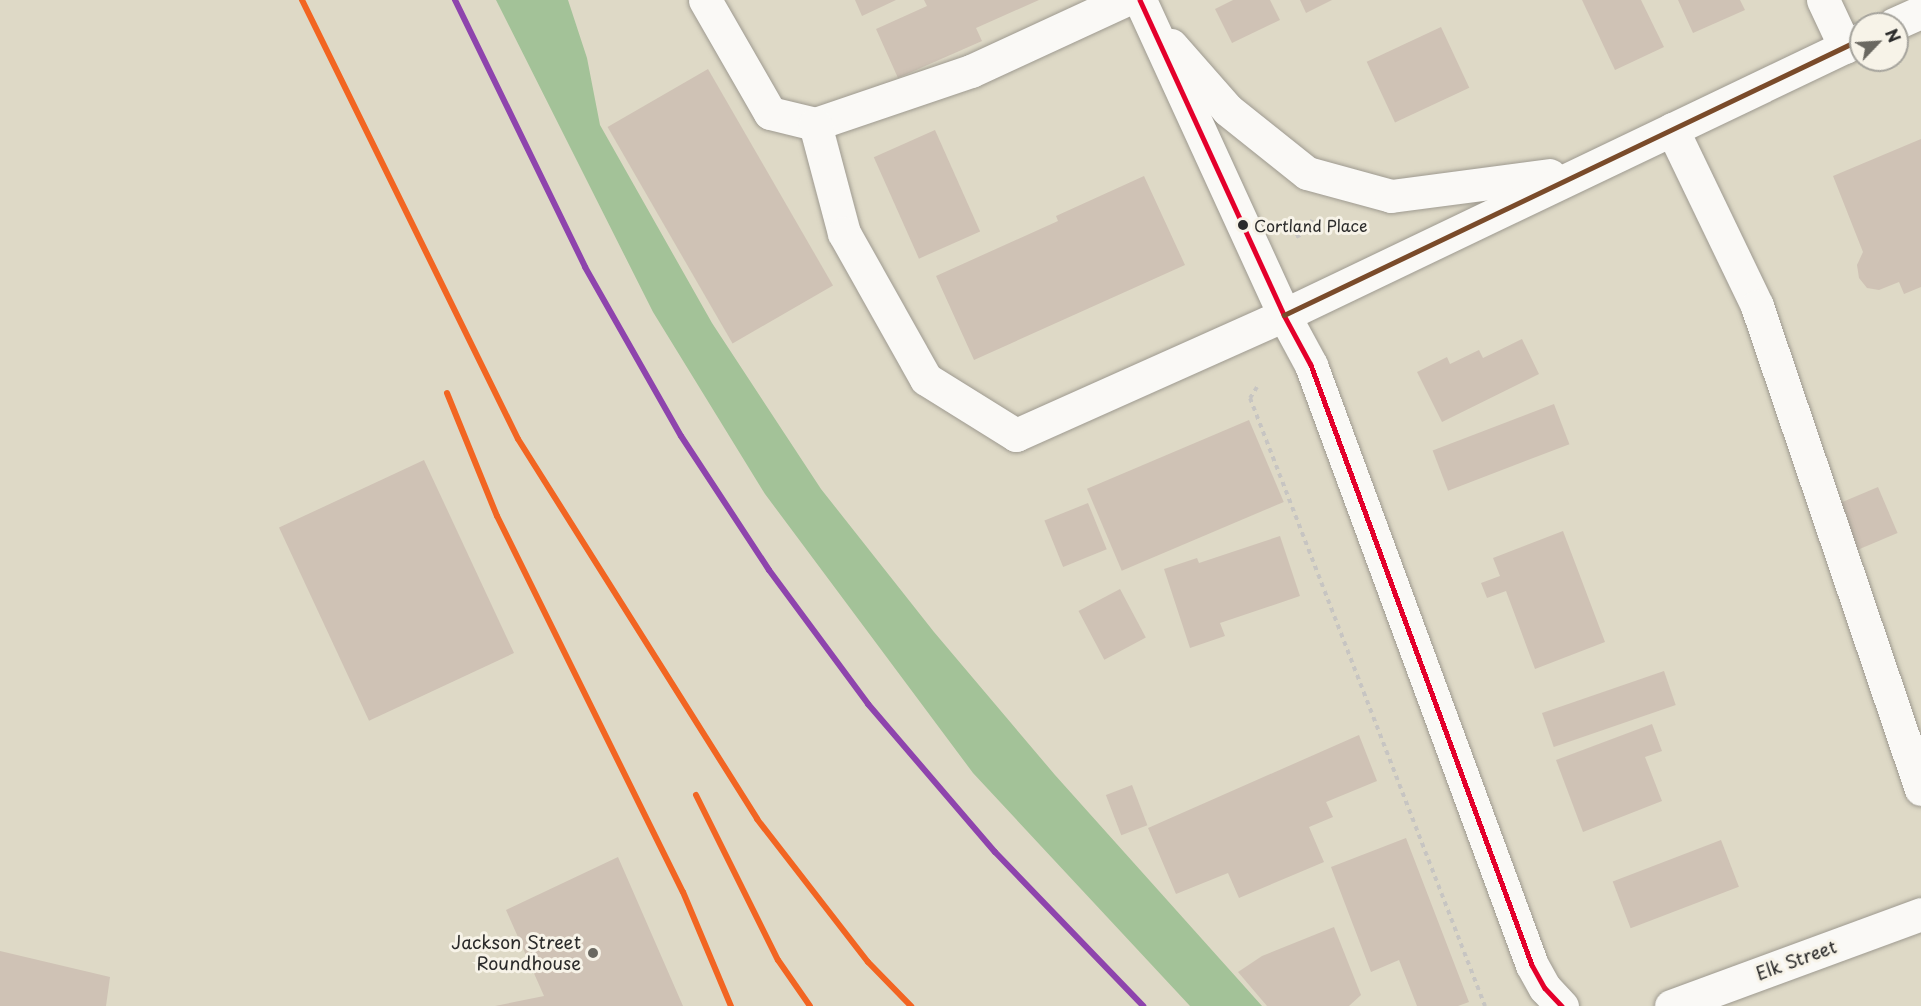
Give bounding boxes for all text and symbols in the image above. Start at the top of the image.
north arrow [1849,12,1909,72]
text: N [1880,24,1907,46]
place label: Cortland Place [1254,215,1368,235]
marker: Cortland Place [1237,219,1249,231]
place label: Jackson Street Roundhouse [452,932,581,974]
street label: Elk Street [1752,935,1840,985]
marker: Jackson Street Roundhouse [586,946,600,960]

